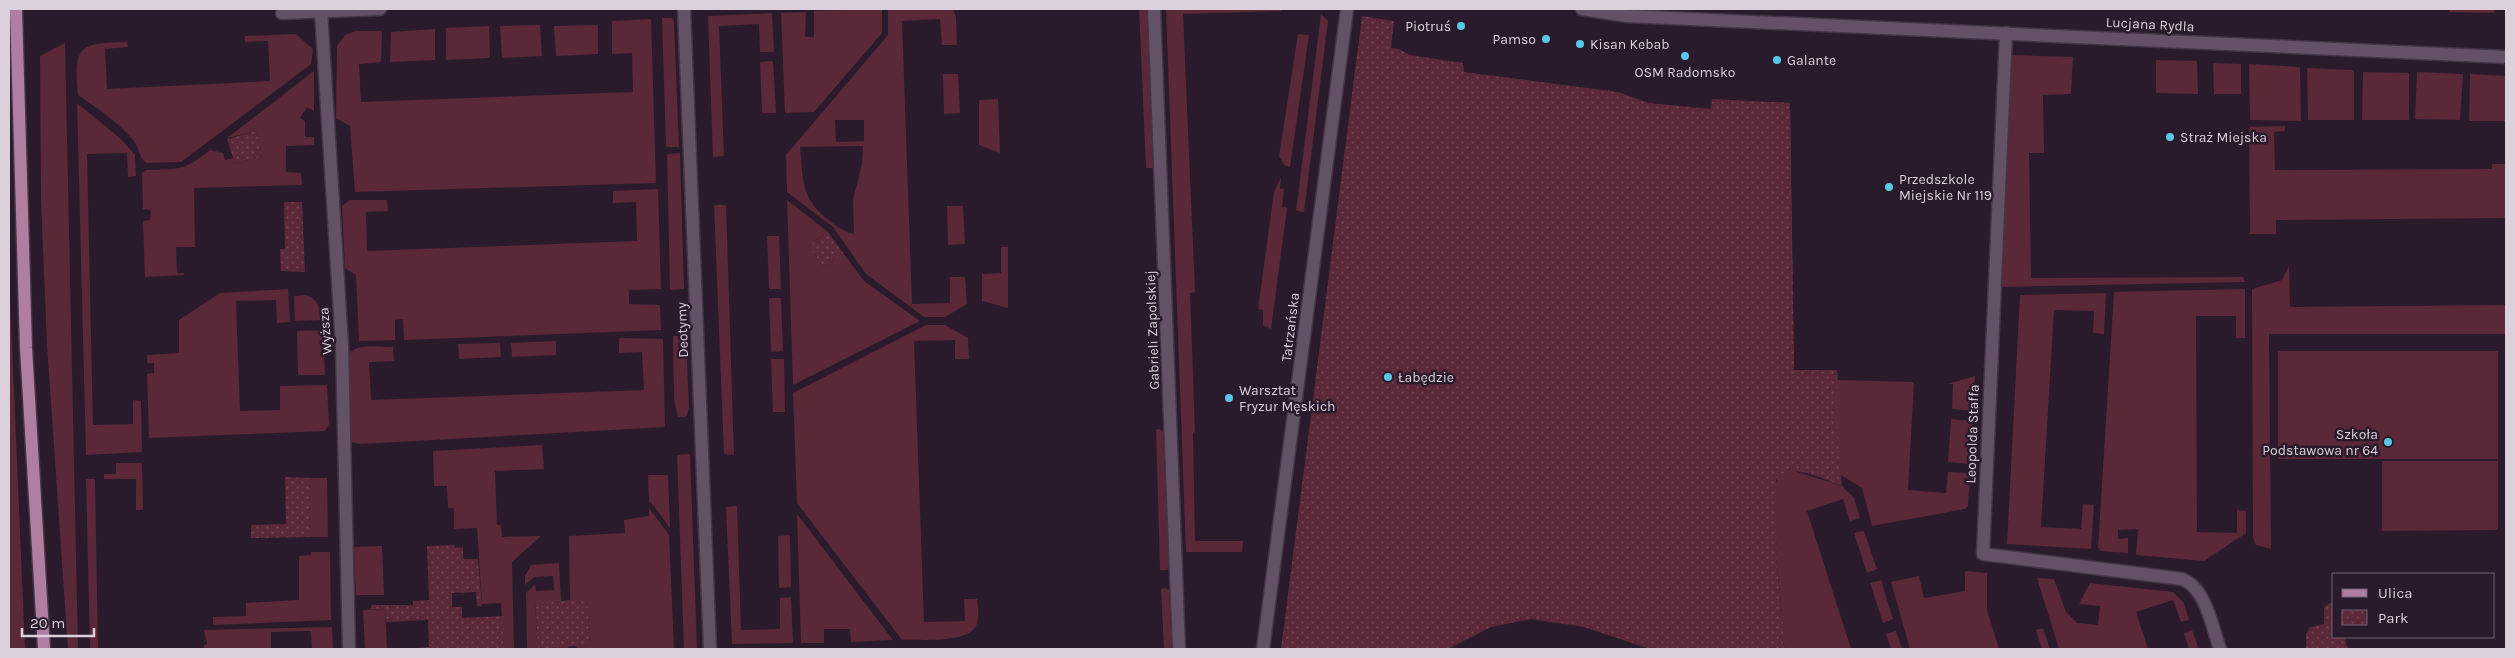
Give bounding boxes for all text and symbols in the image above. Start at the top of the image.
street label: Lucjana Rydla [2105,14,2195,35]
place label: Piotruś [1405,18,1451,35]
marker: Piotruś [1455,20,1467,32]
place label: Pamso [1492,31,1536,48]
marker: Pamso [1540,33,1552,45]
place label: Kisan Kebab [1590,36,1670,53]
marker: Kisan Kebab [1574,38,1586,50]
marker: OSM Radomsko [1679,50,1691,62]
place label: Galante [1787,52,1836,69]
marker: Galante [1771,54,1783,66]
place label: OSM Radomsko [1635,64,1735,81]
place label: Straż Miejska [2180,129,2267,146]
marker: Straż Miejska [2164,131,2176,143]
place label: Przedszkole Miejskie Nr 119 [1899,171,1992,204]
marker: Przedszkole Miejskie Nr 119 [1883,181,1895,193]
street label: Gabrieli Zapolskiej [1142,270,1163,390]
street label: Tatrzańska [1278,291,1303,363]
street label: Deotymy [673,301,692,358]
street label: Wyższa [315,307,336,355]
place label: Łabędzie [1398,369,1454,386]
marker: Łabędzie [1382,371,1394,383]
place label: Warsztat Fryzur Męskich [1239,382,1336,415]
street label: Leopolda Staffa [1962,384,1983,484]
marker: Warsztat Fryzur Męskich [1223,392,1235,404]
place label: Szkoła Podstawowa nr 64 [2262,426,2378,459]
marker: Szkoła Podstawowa nr 64 [2382,436,2394,448]
legend [2332,573,2495,638]
text: Ulica [2378,584,2412,602]
scale bar [22,606,95,638]
text: Park [2378,609,2408,627]
text: 20 m [30,614,65,632]

